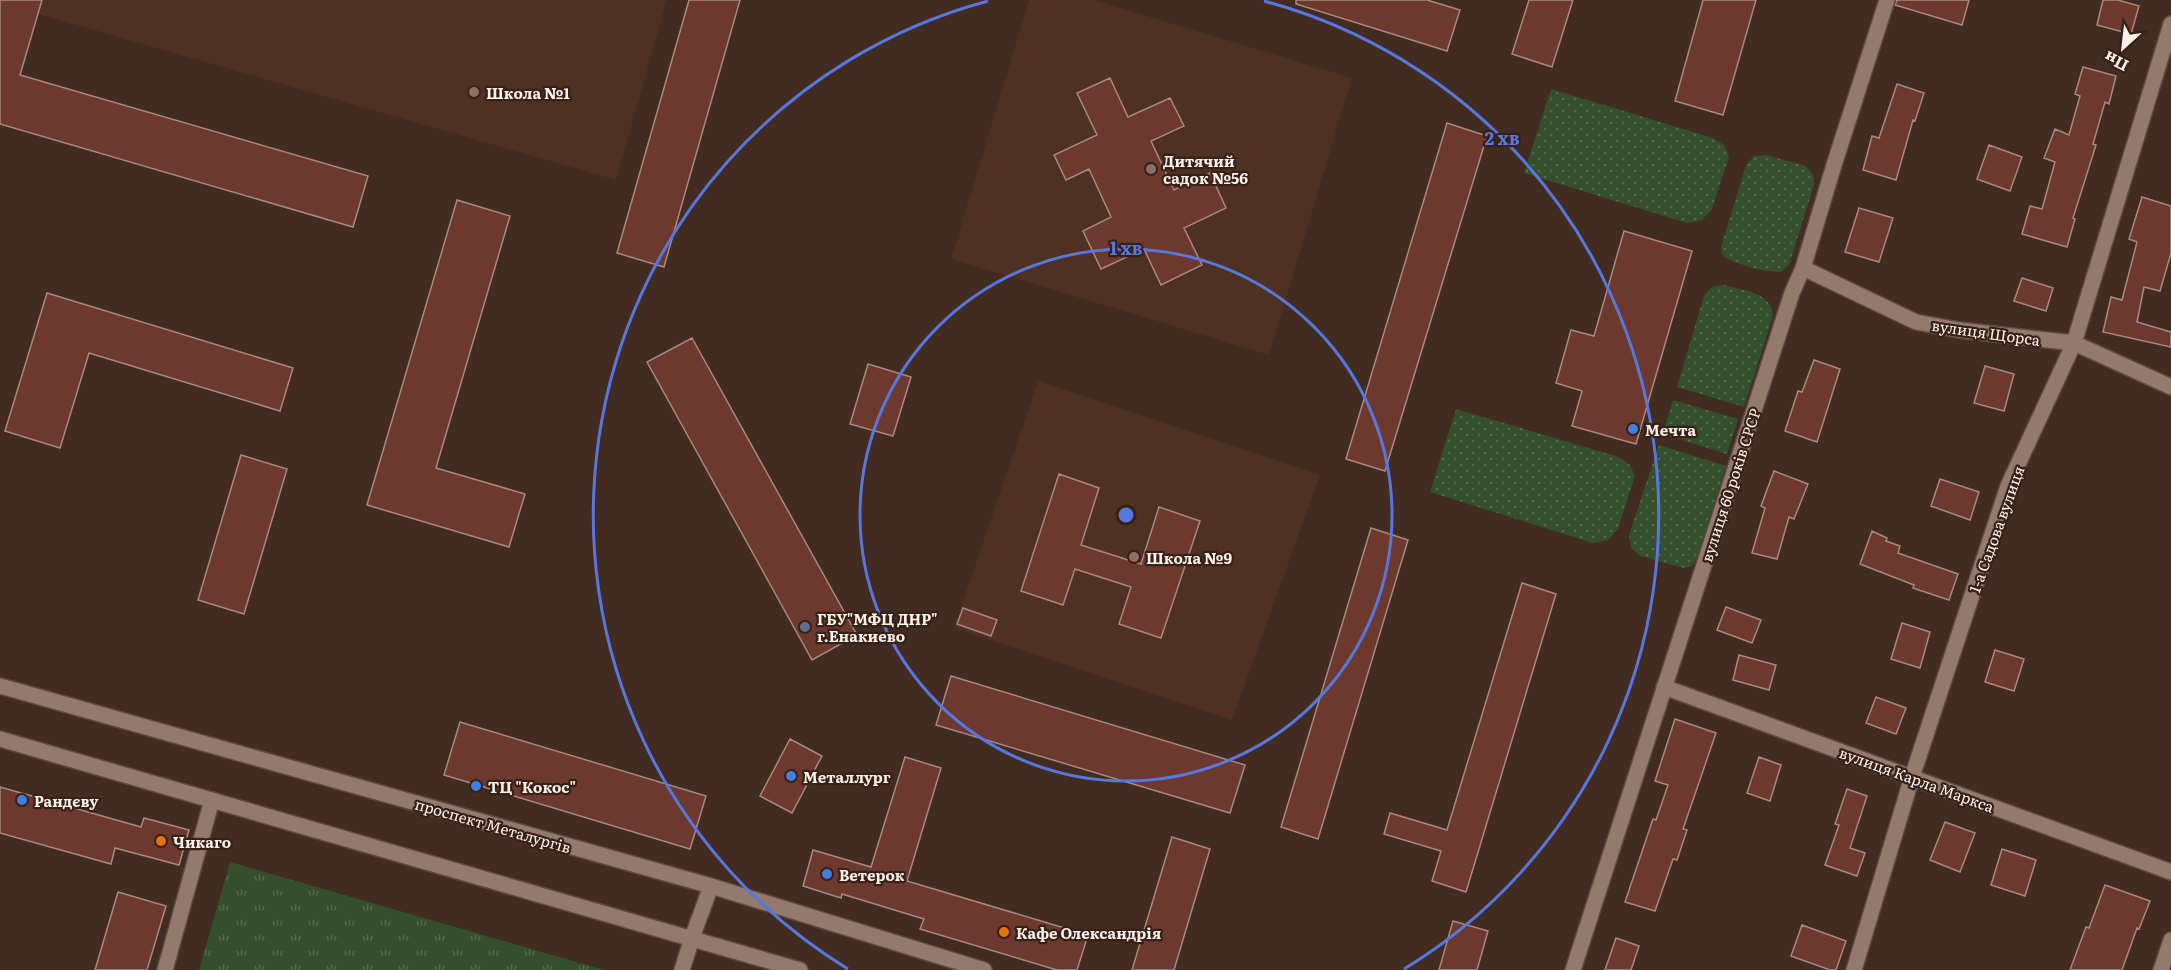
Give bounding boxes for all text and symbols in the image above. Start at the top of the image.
north arrow [2093,18,2153,78]
text: Пн [2099,46,2132,79]
place label: Школа №1 [486,81,570,104]
marker: Школа №1 [467,85,481,99]
text: 2 хв [1485,124,1520,151]
place label: Дитячий садок №56 [1163,149,1248,189]
marker: Дитячий садок №56 [1144,162,1158,176]
text: 1 хв [1110,234,1143,261]
street label: вулиця Щорса [1930,313,2043,351]
street label: вулиця 60 років СРСР [1694,405,1766,565]
place label: Мечта [1645,418,1697,441]
marker: Мечта [1626,422,1640,436]
street label: 1-а Садова вулиця [1962,462,2030,596]
centre of rings [1116,505,1136,525]
place label: Школа №9 [1146,546,1232,569]
marker: Школа №9 [1127,550,1141,564]
place label: ГБУ"МФЦ ДНР" г.Енакиево [817,607,938,647]
marker: ГБУ"МФЦ ДНР" г.Енакиево [798,620,812,634]
street label: вулиця Карла Маркса [1836,740,1998,818]
place label: Металлург [803,765,891,788]
marker: Металлург [784,769,798,783]
place label: ТЦ "Кокос" [488,775,576,798]
marker: ТЦ "Кокос" [469,779,483,793]
place label: Рандєву [34,789,99,812]
street label: проспект Металургів [412,792,574,858]
marker: Рандєву [15,793,29,807]
place label: Чикаго [173,830,231,853]
marker: Чикаго [154,834,168,848]
place label: Ветерок [839,863,905,886]
marker: Ветерок [820,867,834,881]
place label: Кафе Олександрія [1016,921,1162,944]
marker: Кафе Олександрія [997,925,1011,939]

